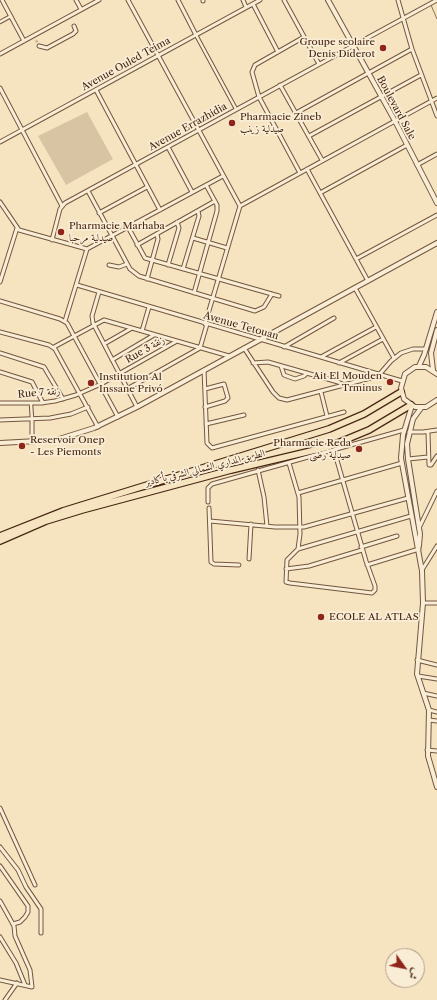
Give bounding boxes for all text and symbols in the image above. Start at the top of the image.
street label: Avenue Ouled Teima [79,35,173,93]
place label: Groupe scolaire Denis Diderot [299,36,375,60]
marker: Groupe scolaire Denis Diderot [378,43,388,53]
street label: Boulevard Sale [374,74,418,142]
street label: Avenue Errazhidia [147,101,229,153]
place label: Pharmacie Zineb صيدلية زينب [240,111,321,134]
marker: Pharmacie Zineb صيدلية زينب [227,118,237,128]
place label: Pharmacie Marhaba صيدلية مرحبا [69,220,165,244]
marker: Pharmacie Marhaba صيدلية مرحبا [56,227,66,237]
street label: Avenue Tetouan [202,310,280,342]
street label: Rue 3 زنقة [123,334,167,366]
place label: Ait El Mouden Trminus [313,370,382,394]
place label: Institution Al Inssane Privó [99,371,163,394]
marker: Ait El Mouden Trminus [385,377,395,387]
marker: Institution Al Inssane Privó [86,378,96,388]
street label: Rue 7 زنقة [17,385,61,401]
place label: Reservoir Onep - Les Piemonts [30,434,105,458]
place label: Pharmacie Reda صيدلية رضى [273,437,351,460]
marker: Reservoir Onep - Les Piemonts [17,441,27,451]
marker: Pharmacie Reda صيدلية رضى [354,444,364,454]
street label: الطريق المداري الشمالي الشرقي بأكادير [144,447,266,489]
place label: ECOLE AL ATLAS [329,611,419,623]
marker: ECOLE AL ATLAS [316,612,326,622]
north arrow [385,948,425,988]
text: ش [405,966,423,982]

